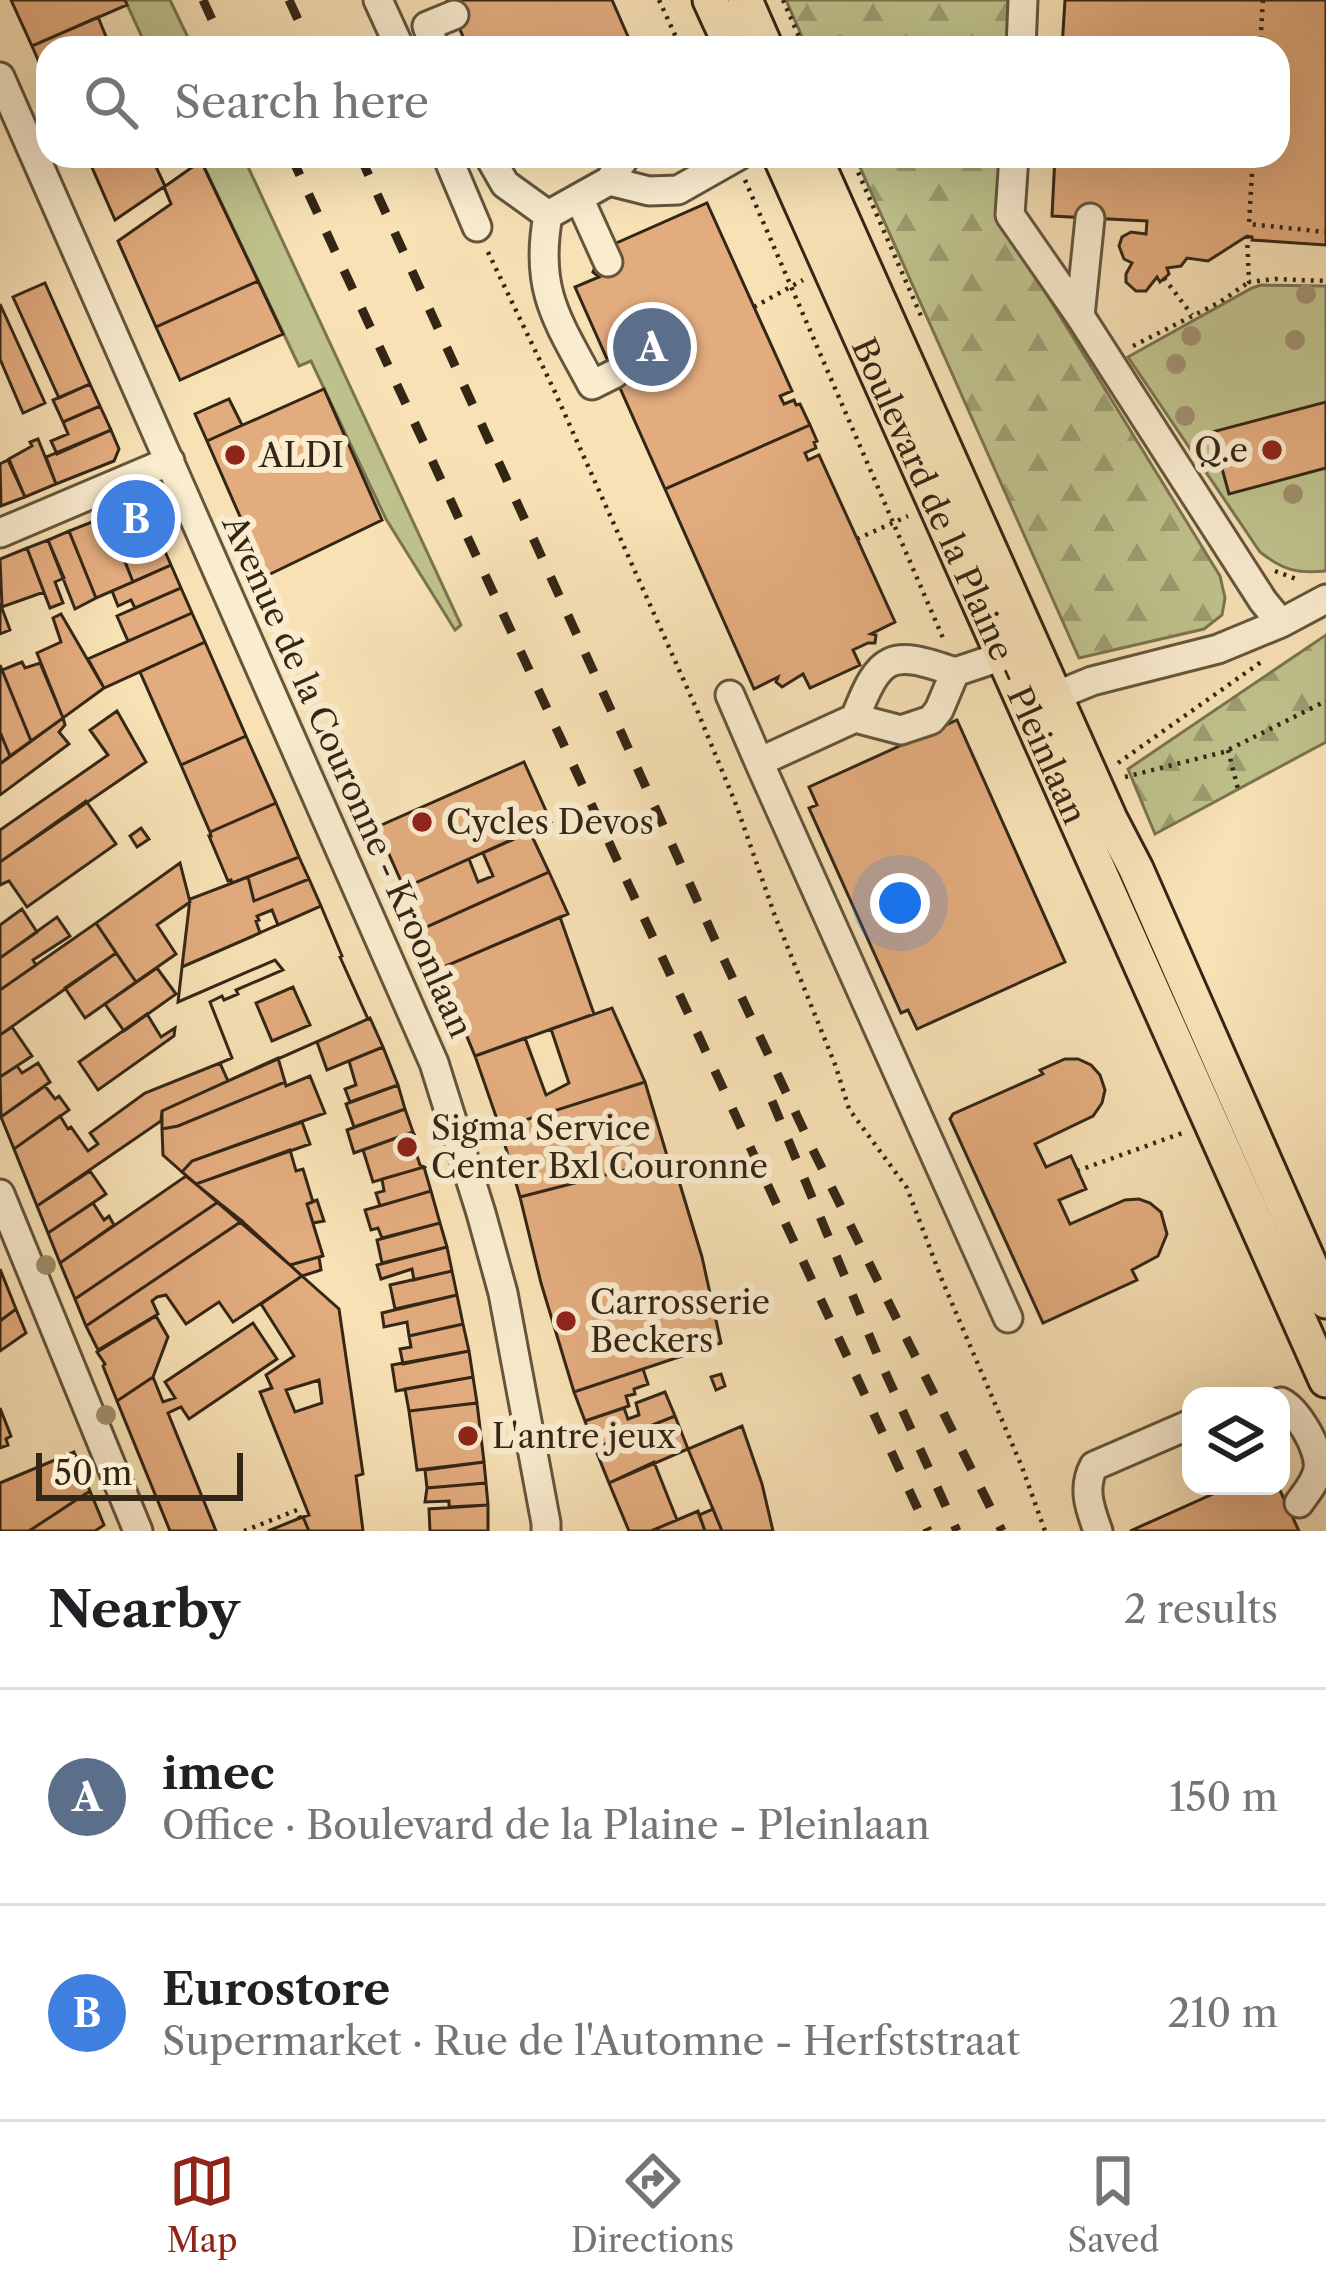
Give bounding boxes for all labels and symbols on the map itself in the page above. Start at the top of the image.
pin: A [613,302,691,392]
street label: Boulevard de la Plaine - Pleinlaan [843,331,1095,830]
place label: Q.e [1194,430,1248,471]
place label: ALDI [258,435,344,476]
marker: Q.e [1259,437,1285,463]
marker: ALDI [222,442,248,468]
pin: B [97,474,175,564]
street label: Avenue de la Couronne - Kroonlaan [213,508,482,1043]
place label: Cycles Devos [446,802,654,843]
marker: Cycles Devos [409,809,435,835]
your location [870,873,930,933]
place label: Sigma Service Center Bxl Couronne [431,1108,768,1187]
marker: Sigma Service Center Bxl Couronne [394,1134,420,1160]
place label: Carrosserie Beckers [590,1282,770,1361]
marker: Carrosserie Beckers [553,1308,579,1334]
place label: L'antre jeux [492,1416,676,1457]
marker: L'antre jeux [455,1423,481,1449]
scale bar [36,1447,243,1500]

